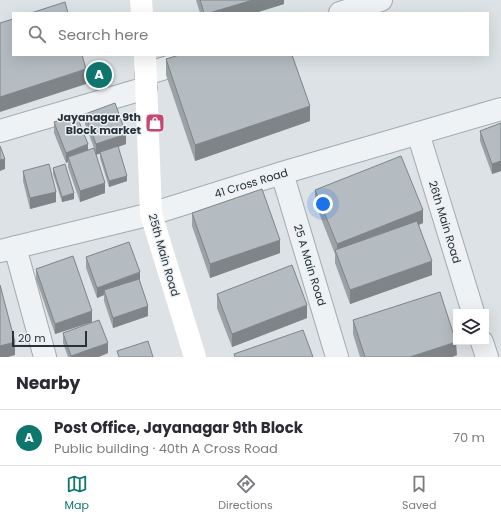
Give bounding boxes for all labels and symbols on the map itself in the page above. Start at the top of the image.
pin: A [86,60,112,90]
place label: Jayanagar 9th Block market [57,109,142,138]
shop icon: Jayanagar 9th Block market [144,112,166,134]
street label: 41 Cross Road [212,164,290,202]
street label: 26th Main Road [425,179,465,265]
your location [313,194,333,214]
street label: 25th Main Road [145,212,183,298]
street label: 25 A Main Road [290,222,330,308]
scale bar [12,329,87,348]

